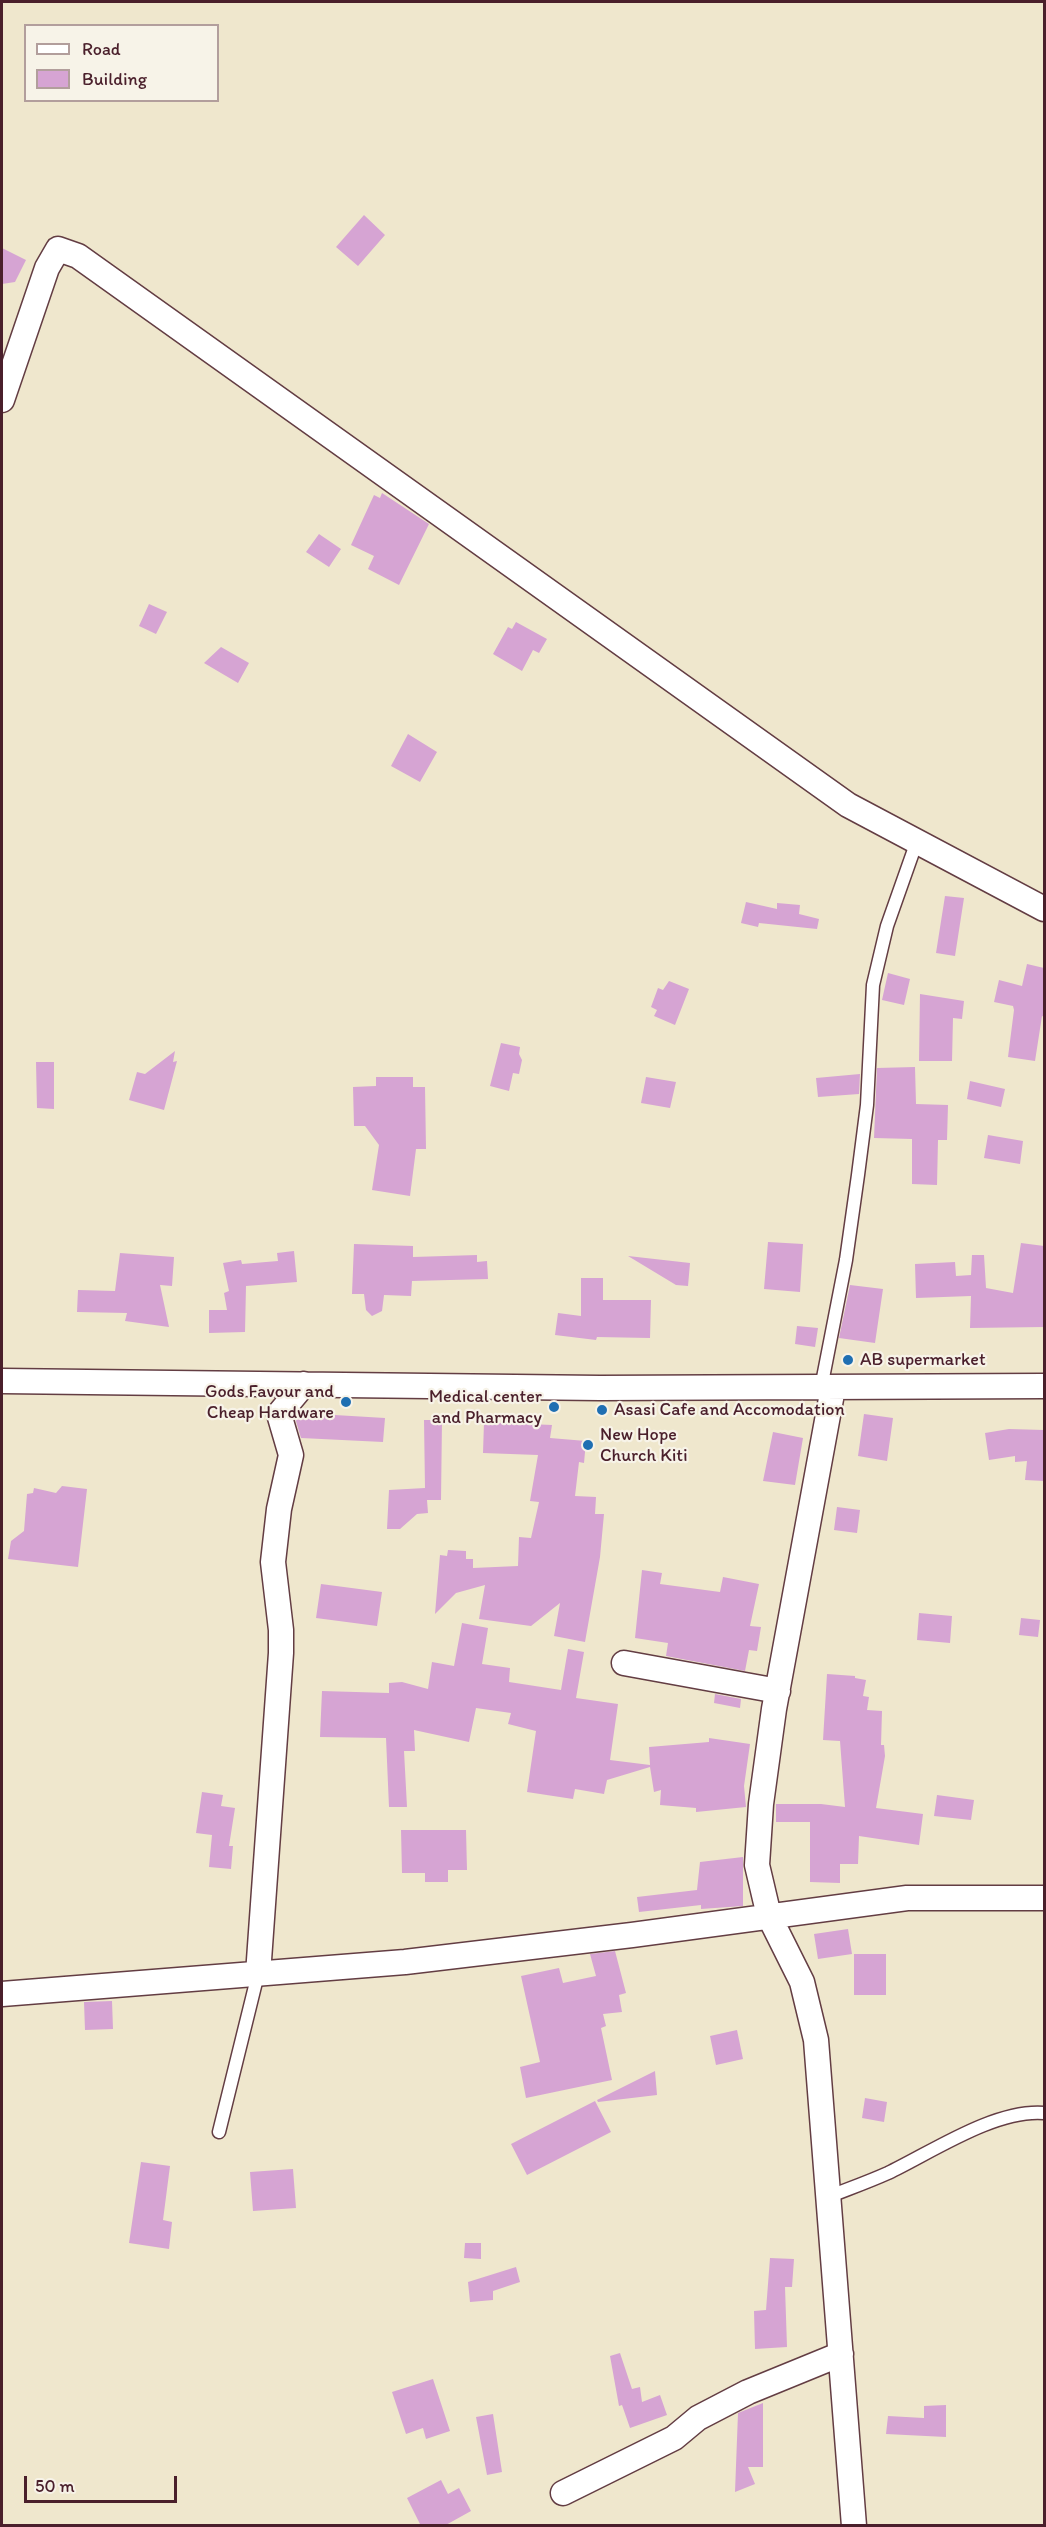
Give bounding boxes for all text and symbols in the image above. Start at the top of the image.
legend [24,24,219,102]
text: Road [82,38,121,60]
text: Building [82,68,147,90]
place label: AB supermarket [860,1349,986,1371]
marker: AB supermarket [841,1353,855,1367]
place label: Gods Favour and Cheap Hardware [205,1381,334,1424]
place label: Medical center and Pharmacy [429,1386,542,1428]
marker: Gods Favour and Cheap Hardware [339,1395,353,1409]
place label: Asasi Cafe and Accomodation [614,1399,845,1421]
marker: Medical center and Pharmacy [547,1400,561,1414]
marker: Asasi Cafe and Accomodation [595,1403,609,1417]
place label: New Hope Church Kiti [600,1424,688,1466]
marker: New Hope Church Kiti [581,1438,595,1452]
scale bar [27,2464,180,2502]
text: 50 m [35,2475,75,2497]

